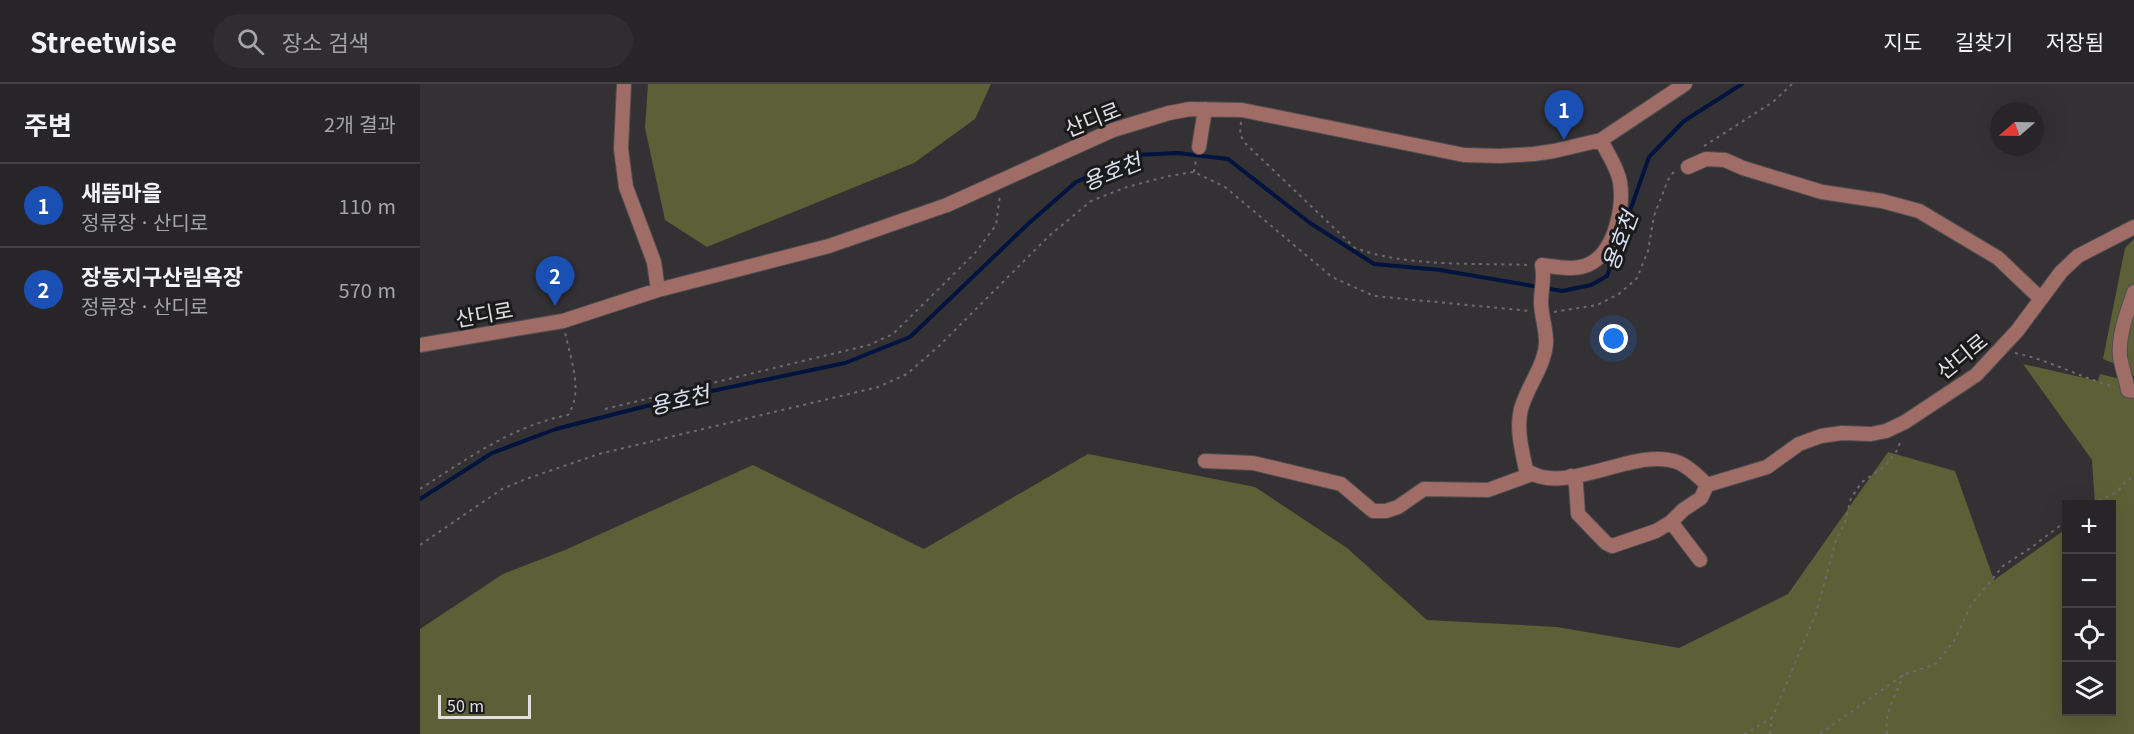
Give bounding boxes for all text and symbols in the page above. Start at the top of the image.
search box [213,14,633,68]
text: Streetwise [30,21,177,61]
icon: search [234,25,267,58]
text: 장소 검색 [282,25,369,57]
text: 지도 [1883,26,1922,56]
text: 길찾기 [1955,26,2013,56]
text: 저장됨 [2046,26,2104,56]
pin: 1 [1544,91,1584,140]
street label: 산디로 [1060,93,1124,143]
north arrow [1990,102,2044,156]
text: 주변 [24,105,72,142]
text: 2개 결과 [324,109,396,138]
water label: 용호천 [1077,143,1148,196]
text: 새뜸마을 [81,175,162,207]
text: 1 [38,191,49,220]
text: 110 m [339,191,396,220]
water label: 용호천 [1592,203,1645,274]
text: 정류장 · 산디로 [81,207,208,236]
pin: 2 [536,256,574,306]
text: 장동지구산림욕장 [81,259,243,291]
text: 2 [38,275,49,304]
text: 570 m [339,275,396,304]
text: 정류장 · 산디로 [81,291,208,320]
street label: 산디로 [453,293,515,333]
your location [1599,324,1628,353]
street label: 산디로 [1929,325,1993,385]
water label: 용호천 [646,375,715,420]
map controls [2062,500,2116,716]
button: + [2062,500,2116,554]
button: − [2062,554,2116,608]
button: locate [2062,608,2116,662]
button: layers [2062,662,2116,716]
scale bar [438,692,531,720]
text: 50 m [447,693,484,717]

